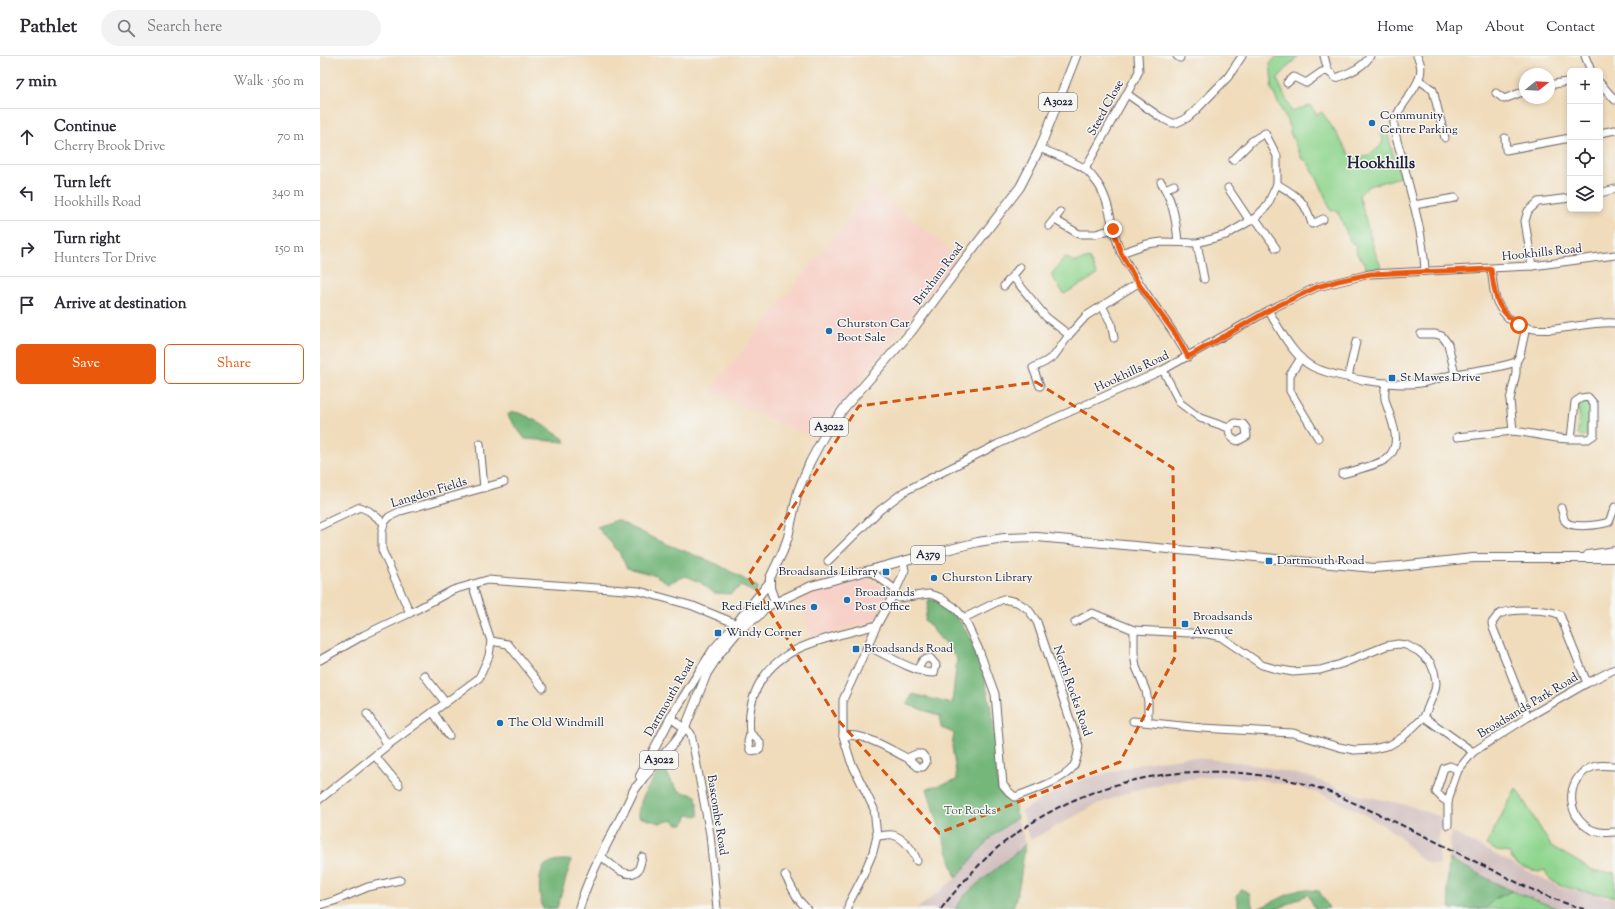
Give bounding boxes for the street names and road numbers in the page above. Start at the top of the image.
street label: Steed Close [1083,76,1129,139]
road number: A3022 [1039,93,1077,111]
street label: Brixham Road [910,239,969,309]
street label: Hookhills Road [1501,240,1583,266]
street label: Hookhills Road [1092,347,1172,397]
road number: A3022 [810,418,848,436]
street label: Langdon Fields [389,473,469,513]
road number: A379 [911,546,945,564]
street label: North Rocks Road [1048,643,1096,739]
street label: Dartmouth Road [640,655,700,740]
street label: Broadsands Park Road [1474,669,1582,743]
road number: A3022 [640,751,678,769]
street label: Bascombe Road [702,773,732,857]

